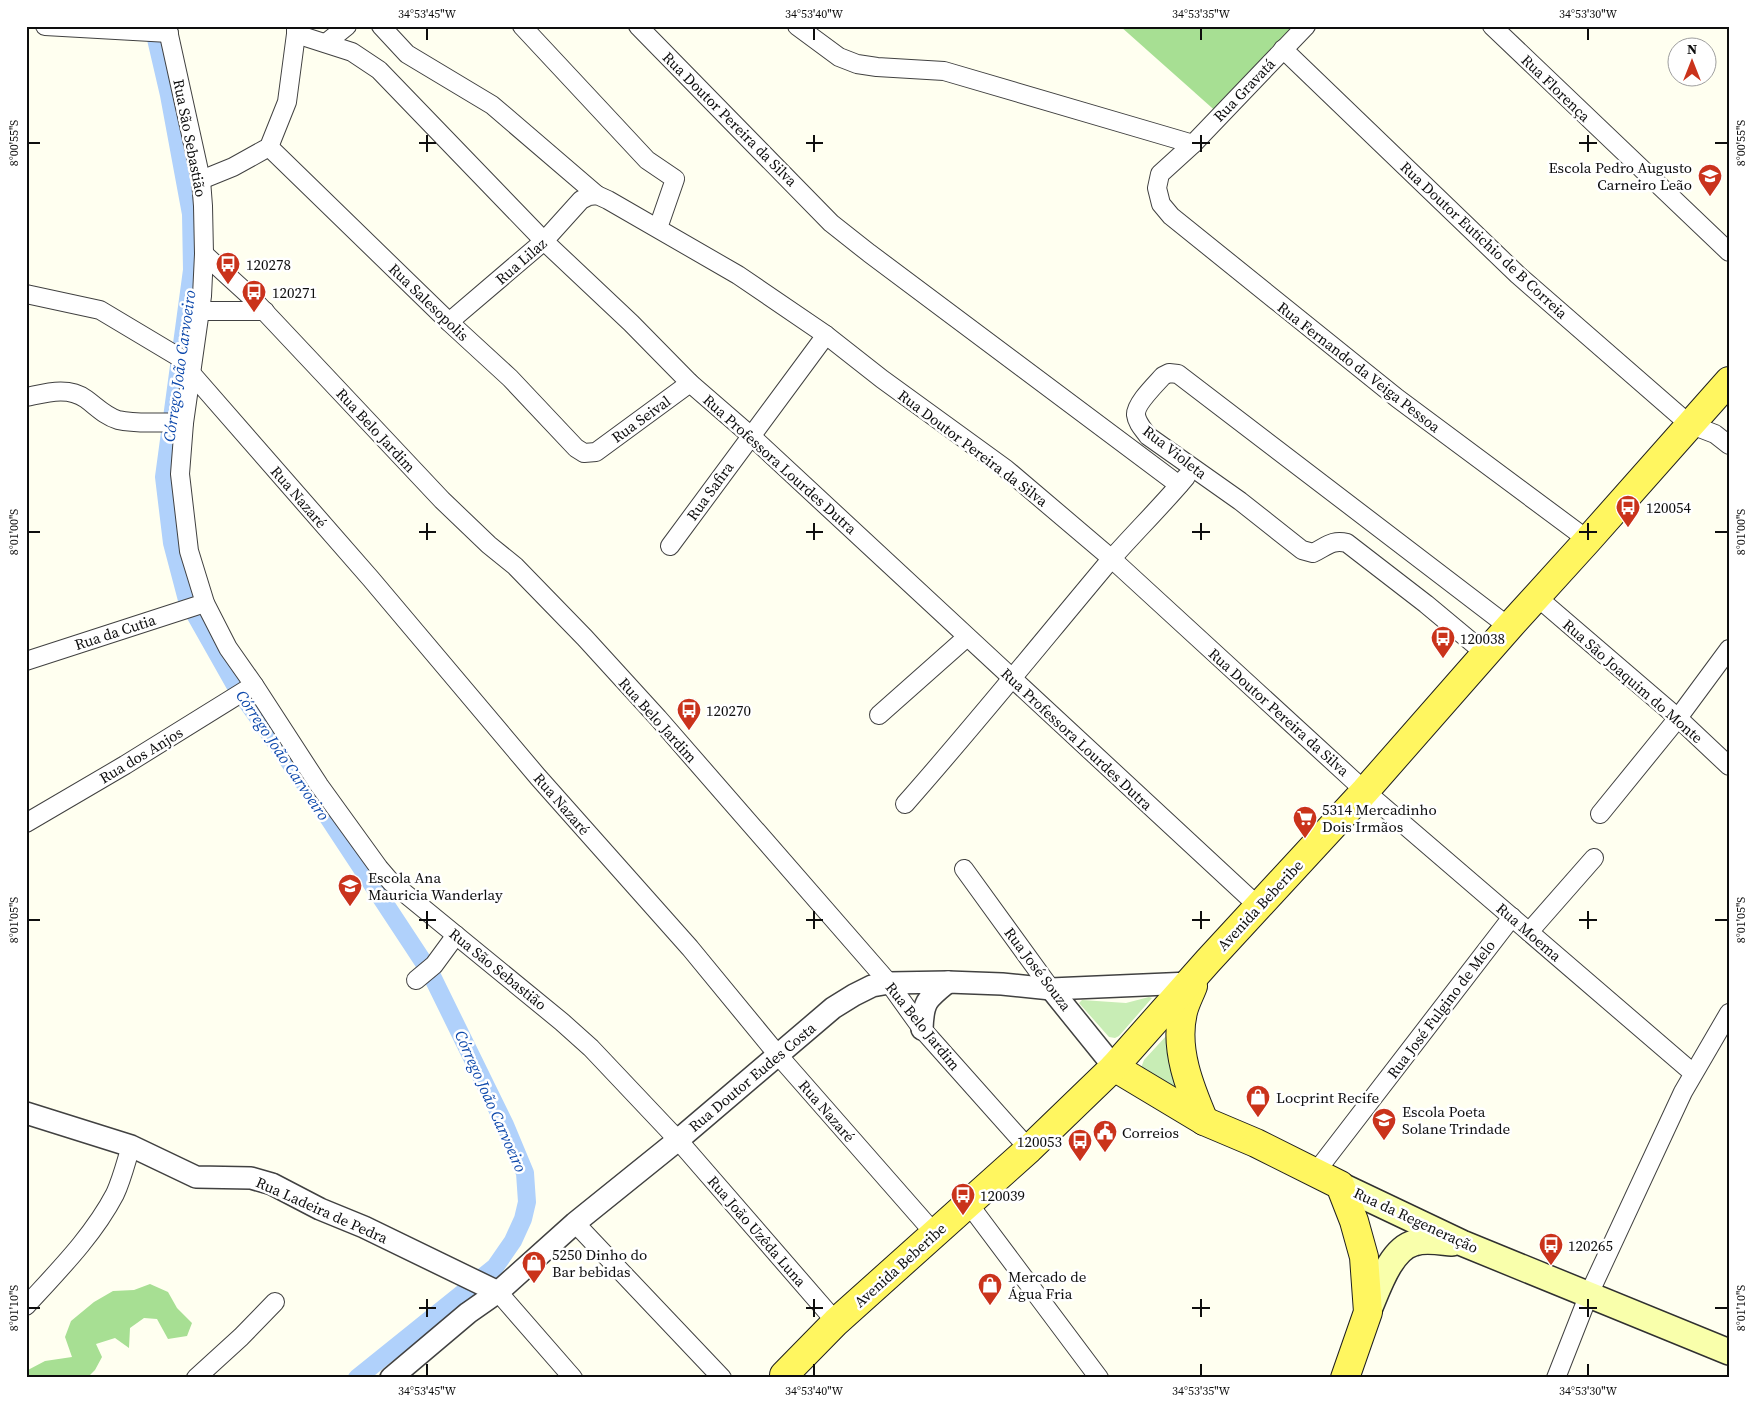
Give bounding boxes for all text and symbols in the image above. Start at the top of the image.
text: 34°53'45"W [398,6,456,22]
text: 34°53'40"W [785,6,843,22]
text: 34°53'35"W [1172,6,1230,22]
text: 34°53'30"W [1559,6,1617,22]
north arrow [1668,38,1718,88]
text: N [1687,39,1697,59]
street label: Rua Doutor Pereira da Silva [658,47,802,191]
street label: Rua Florença [1517,50,1595,127]
street label: Rua Gravatá [1208,53,1280,126]
street label: Rua São Sebastião [168,77,212,199]
text: 8°00'55"S [6,120,22,166]
text: 8°00'55"S [1733,120,1749,166]
street label: Rua Doutor Eutichio de B Correia [1396,157,1573,324]
place label: Escola Pedro Augusto Carneiro Leão [1549,157,1692,195]
school or university icon: Escola Pedro Augusto Carneiro Leão [1697,163,1723,197]
street label: Rua Lilaz [491,233,551,289]
bus stop icon: 120278 [215,251,241,285]
place label: 120278 [246,254,291,275]
street label: Rua Salesopolis [384,258,474,346]
bus stop icon: 120271 [241,279,267,313]
place label: 120271 [272,282,317,303]
water label: Córrego João Carvoeiro [157,289,201,443]
street label: Rua Fernando da Veiga Pessoa [1273,297,1445,437]
street label: Rua Belo Jardim [331,383,421,477]
street label: Rua Doutor Pereira da Silva [894,385,1053,512]
street label: Rua Professora Lourdes Dutra [699,389,862,539]
street label: Rua Seival [607,390,675,448]
street label: Rua Violeta [1139,420,1212,484]
street label: Rua Safira [682,457,739,525]
street label: Rua Nazaré [266,461,332,533]
bus stop icon: 120054 [1615,494,1641,528]
place label: 120054 [1646,497,1692,518]
text: 8°01'00"S [6,509,22,555]
text: 8°01'00"S [1733,509,1749,555]
street label: Rua da Cutia [72,609,159,655]
street label: Rua São Joaquim do Monte [1558,614,1708,748]
bus stop icon: 120038 [1430,625,1456,659]
place label: 120038 [1460,628,1505,649]
street label: Rua Doutor Pereira da Silva [1204,643,1354,781]
street label: Rua Professora Lourdes Dutra [997,663,1158,815]
street label: Rua Belo Jardim [614,673,702,768]
water label: Córrego João Carvoeiro [231,685,335,825]
bus stop icon: 120270 [676,697,702,731]
place label: 120270 [706,700,751,721]
street label: Rua dos Anjos [95,722,187,788]
street label: Rua Nazaré [529,768,595,840]
place label: 5314 Mercadinho Dois Irmãos [1322,799,1437,837]
supermarket icon: 5314 Mercadinho Dois Irmãos [1292,805,1318,839]
street label: Avenida Beberibe [1212,855,1308,955]
place label: Escola Ana Mauricia Wanderlay [368,867,503,905]
school or university icon: Escola Ana Mauricia Wanderlay [337,873,363,907]
text: 8°01'05"S [6,897,22,943]
text: 8°01'05"S [1733,897,1749,943]
street label: Rua Moema [1492,898,1566,966]
street label: Rua São Sebastião [445,923,551,1015]
street label: Rua José Souza [1000,923,1077,1015]
street label: Rua José Fulgino de Melo [1382,935,1500,1083]
street label: Rua Belo Jardim [881,977,965,1075]
street label: Rua Doutor Eudes Costa [684,1017,820,1137]
water label: Córrego João Carvoeiro [450,1027,532,1176]
street label: Rua Nazaré [794,1075,860,1147]
shop icon: Locprint Recife [1245,1084,1271,1118]
place label: Locprint Recife [1276,1087,1379,1108]
place label: Escola Poeta Solane Trindade [1402,1101,1511,1139]
school or university icon: Escola Poeta Solane Trindade [1371,1107,1397,1141]
public building icon: Correios [1092,1119,1118,1153]
place label: Correios [1122,1122,1179,1143]
bus stop icon: 120053 [1067,1128,1093,1162]
place label: 120053 [1017,1131,1062,1152]
street label: Rua Ladeira de Pedra [253,1171,392,1249]
street label: Rua João Uzêda Luna [703,1171,811,1291]
bus stop icon: 120039 [950,1182,976,1216]
street label: Rua da Regeneração [1350,1182,1482,1258]
place label: 120039 [980,1185,1025,1206]
street label: Avenida Beberibe [849,1218,951,1312]
bus stop icon: 120265 [1538,1232,1564,1266]
place label: 120265 [1568,1235,1613,1256]
place label: 5250 Dinho do Bar bebidas [552,1244,647,1282]
shop icon: 5250 Dinho do Bar bebidas [521,1250,547,1284]
place label: Mercado de Água Fria [1008,1266,1087,1304]
shop icon: Mercado de Água Fria [977,1272,1003,1306]
text: 8°01'10"S [6,1285,22,1331]
text: 8°01'10"S [1733,1285,1749,1331]
text: 34°53'45"W [398,1383,456,1399]
text: 34°53'40"W [785,1383,843,1399]
text: 34°53'35"W [1172,1383,1230,1399]
text: 34°53'30"W [1559,1383,1617,1399]

